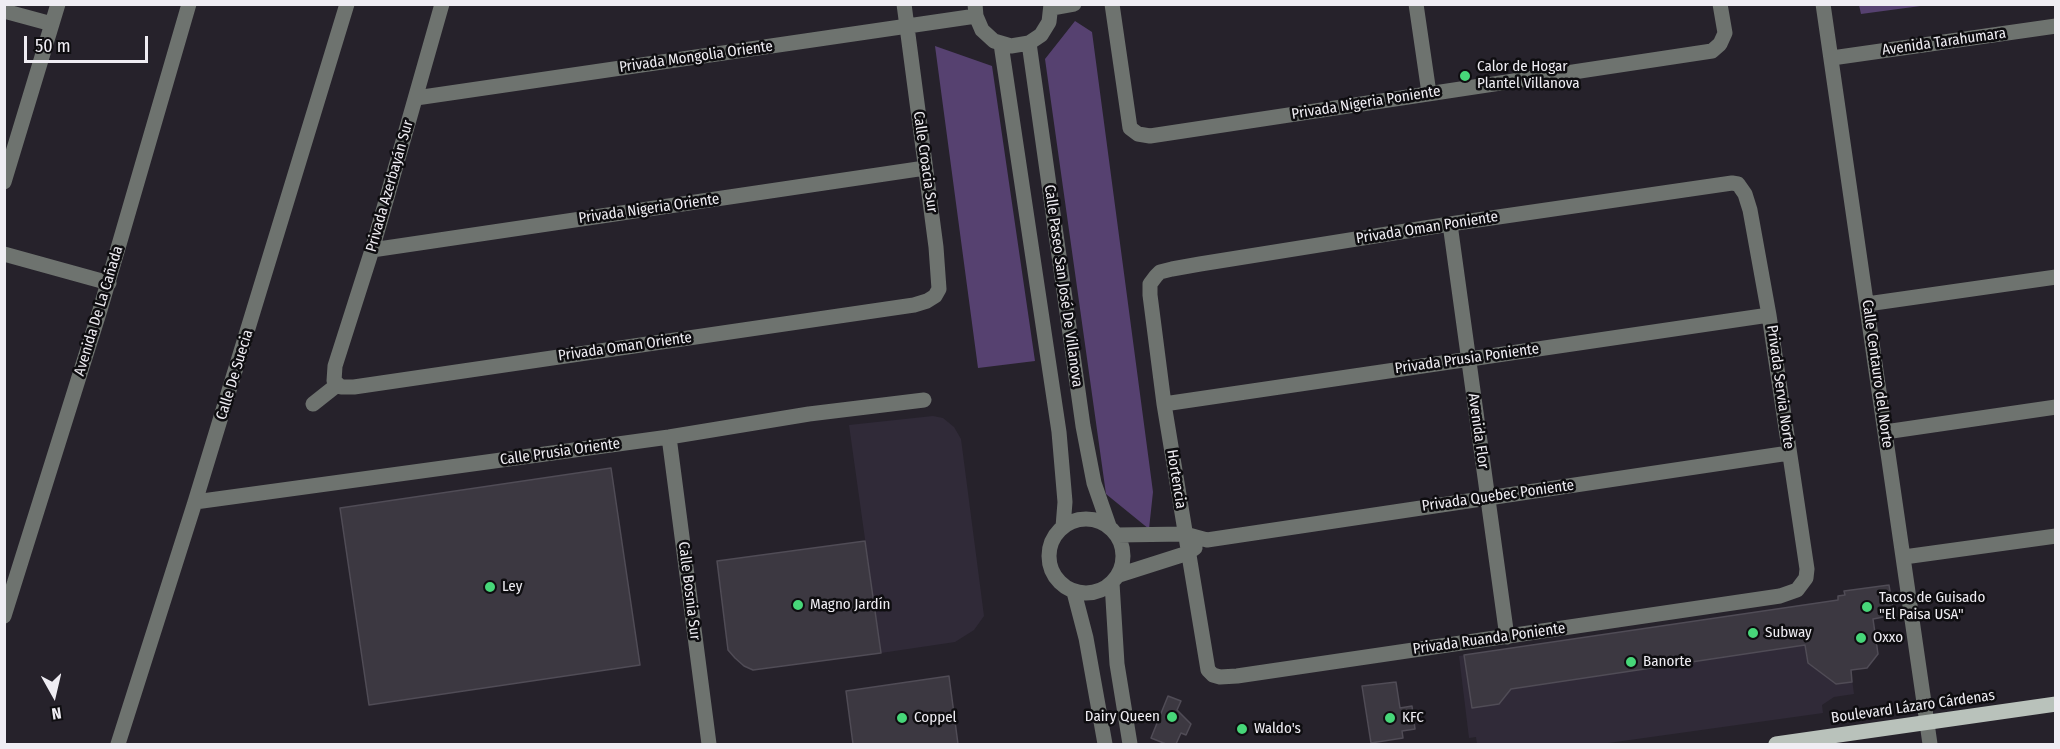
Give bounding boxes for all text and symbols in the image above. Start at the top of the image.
scale bar [27,24,152,62]
street label: Avenida Tarahumara [1881,24,2007,60]
text: 50 m [35,35,71,57]
street label: Privada Mongolia Oriente [618,37,774,77]
place label: Calor de Hogar Plantel Villanova [1477,58,1580,93]
marker: Calor de Hogar Plantel Villanova [1458,69,1472,83]
street label: Privada Nigeria Poniente [1290,82,1442,124]
street label: Calle Croacia Sur [909,110,941,214]
street label: Privada Azerbayán Sur [363,118,417,254]
street label: Calle Paseo San José De Villanova [1040,184,1086,388]
street label: Privada Nigeria Oriente [577,190,721,228]
street label: Privada Oman Poniente [1355,208,1499,248]
street label: Avenida De La Cañada [71,244,127,378]
street label: Calle Centauro del Norte [1858,299,1896,449]
street label: Privada Servia Norte [1762,324,1798,450]
street label: Calle De Suecia [213,328,257,422]
street label: Privada Oman Oriente [557,329,693,365]
street label: Privada Prusia Poniente [1394,340,1540,378]
street label: Avenida Flor [1464,392,1492,470]
street label: Calle Prusia Oriente [499,435,621,469]
street label: Hortencia [1162,448,1190,510]
street label: Privada Quebec Poniente [1421,476,1575,516]
street label: Calle Bosnia Sur [674,541,704,641]
place label: Ley [502,578,522,596]
marker: Ley [483,580,497,594]
place label: Tacos de Guisado "El Paisa USA" [1879,589,1985,624]
place label: Magno Jardín [810,596,890,614]
marker: Magno Jardín [791,598,805,612]
marker: Tacos de Guisado "El Paisa USA" [1860,600,1874,614]
street label: Privada Ruanda Poniente [1412,619,1566,659]
place label: Subway [1765,624,1812,642]
marker: Subway [1746,626,1760,640]
place label: Oxxo [1873,629,1903,647]
marker: Oxxo [1854,631,1868,645]
place label: Banorte [1643,653,1692,671]
marker: Banorte [1624,655,1638,669]
north arrow [24,665,84,725]
street label: Boulevard Lázaro Cárdenas [1830,687,1996,727]
text: N [51,703,63,723]
place label: Dairy Queen [1085,708,1160,726]
place label: Coppel [914,709,957,727]
place label: KFC [1402,709,1424,727]
marker: Dairy Queen [1165,710,1179,724]
marker: Coppel [895,711,909,725]
marker: KFC [1383,711,1397,725]
place label: Waldo's [1254,720,1301,738]
marker: Waldo's [1235,722,1249,736]

